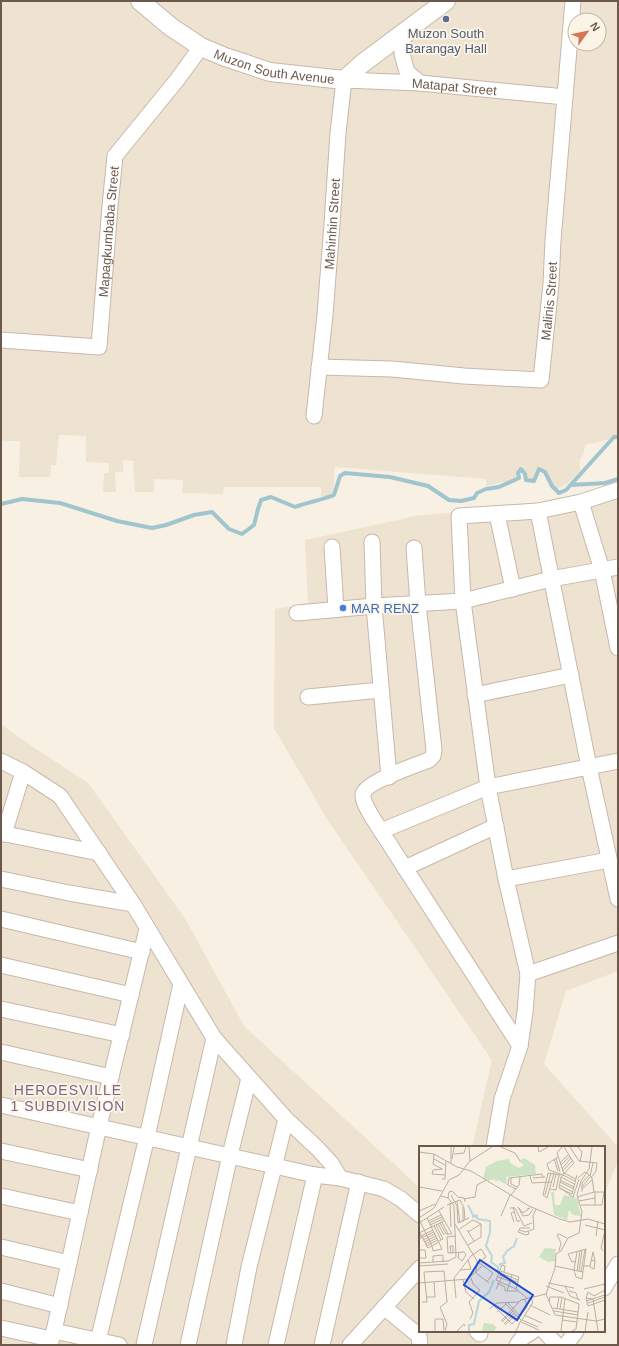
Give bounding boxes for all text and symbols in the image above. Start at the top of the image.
north arrow [567,12,607,52]
marker: Muzon South Barangay Hall [441,14,451,24]
text: N [588,20,603,33]
place label: Muzon South Barangay Hall [405,26,487,56]
street label: Muzon South Avenue [212,46,335,86]
street label: Matapat Street [412,75,498,98]
street label: Mapagkumbaba Street [95,165,121,298]
street label: Mahinhin Street [321,178,343,270]
street label: Malinis Street [538,261,560,341]
place label: MAR RENZ [351,601,419,616]
marker: MAR RENZ [338,603,348,613]
district label: HEROESVILLE 1 SUBDIVISION [11,1082,125,1114]
inset map [419,1146,605,1332]

